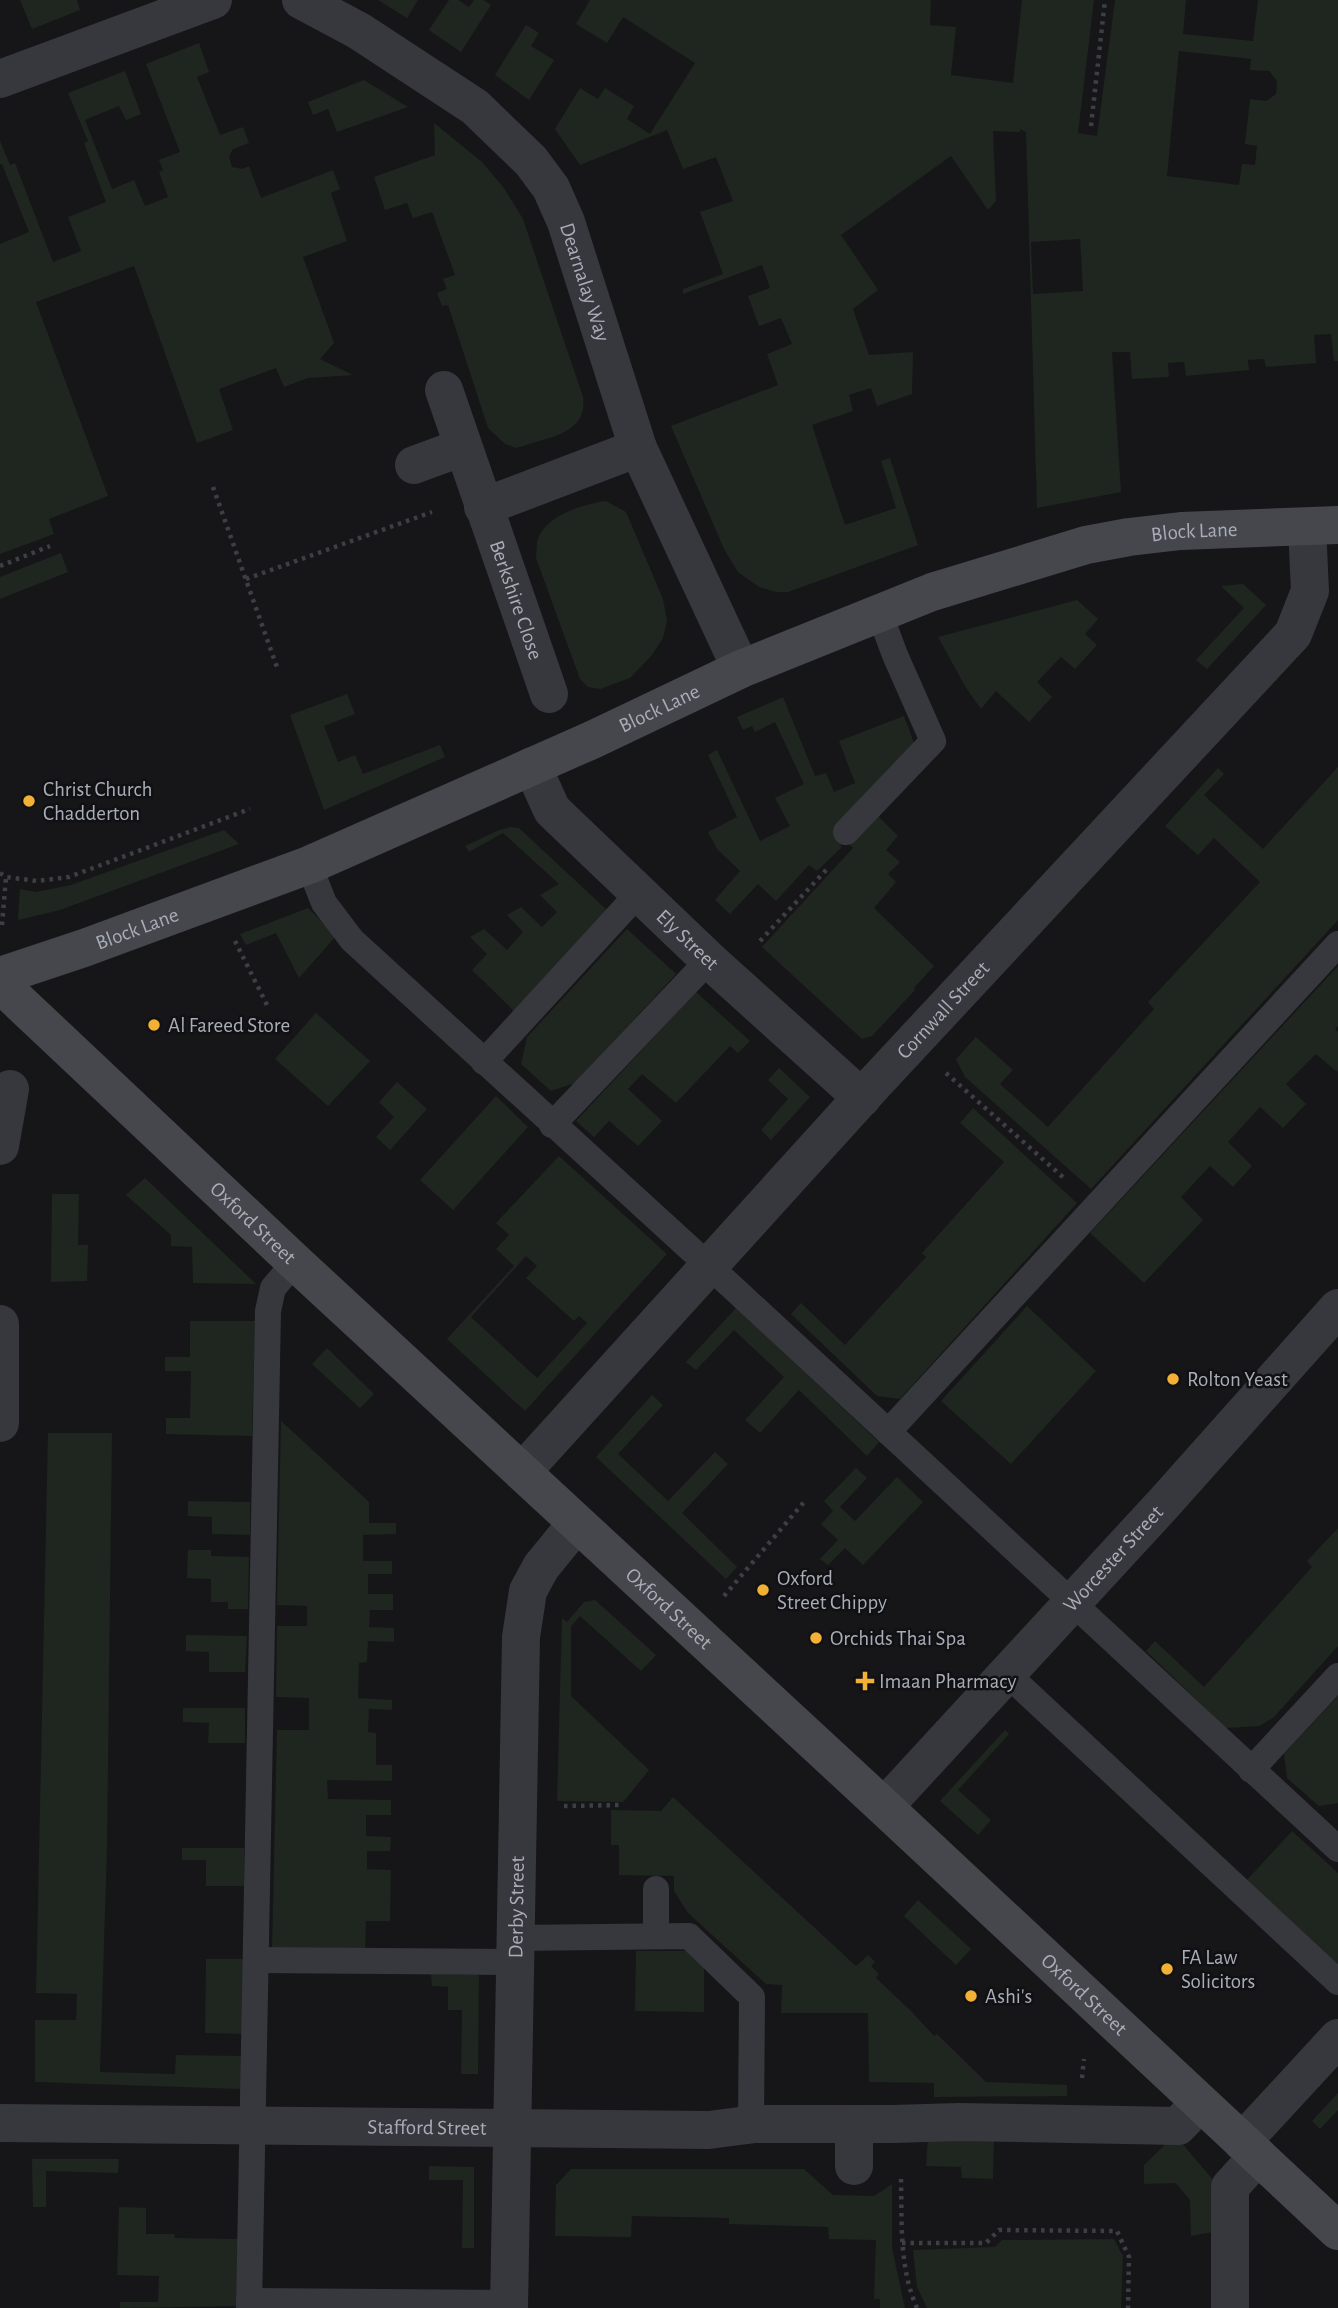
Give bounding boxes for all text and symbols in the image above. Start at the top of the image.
street label: Dearnalay Way [556,220,613,344]
street label: Block Lane [1150,519,1238,545]
street label: Berkshire Close [486,538,546,662]
street label: Block Lane [616,680,703,737]
place label: Christ Church Chadderton [43,779,153,824]
marker: Christ Church Chadderton [21,793,37,809]
street label: Block Lane [93,904,181,954]
street label: Ely Street [652,906,723,974]
street label: Cornwall Street [893,957,994,1063]
place label: Al Fareed Store [168,1015,290,1036]
marker: Al Fareed Store [146,1017,162,1033]
street label: Oxford Street [206,1178,300,1268]
place label: Rolton Yeast [1187,1369,1288,1390]
marker: Rolton Yeast [1165,1371,1181,1387]
street label: Worcester Street [1060,1501,1167,1616]
street label: Oxford Street [622,1564,716,1653]
place label: Oxford Street Chippy [777,1568,887,1613]
marker: Oxford Street Chippy [755,1582,771,1598]
place label: Orchids Thai Spa [830,1628,966,1649]
marker: Orchids Thai Spa [808,1630,824,1646]
place label: Imaan Pharmacy [879,1671,1016,1692]
marker: Imaan Pharmacy [857,1673,873,1689]
street label: Derby Street [505,1855,528,1958]
place label: FA Law Solicitors [1181,1947,1255,1992]
street label: Oxford Street [1037,1950,1131,2040]
marker: FA Law Solicitors [1159,1961,1175,1977]
place label: Ashi's [985,1986,1032,2007]
marker: Ashi's [963,1988,979,2004]
street label: Stafford Street [367,2117,487,2139]

